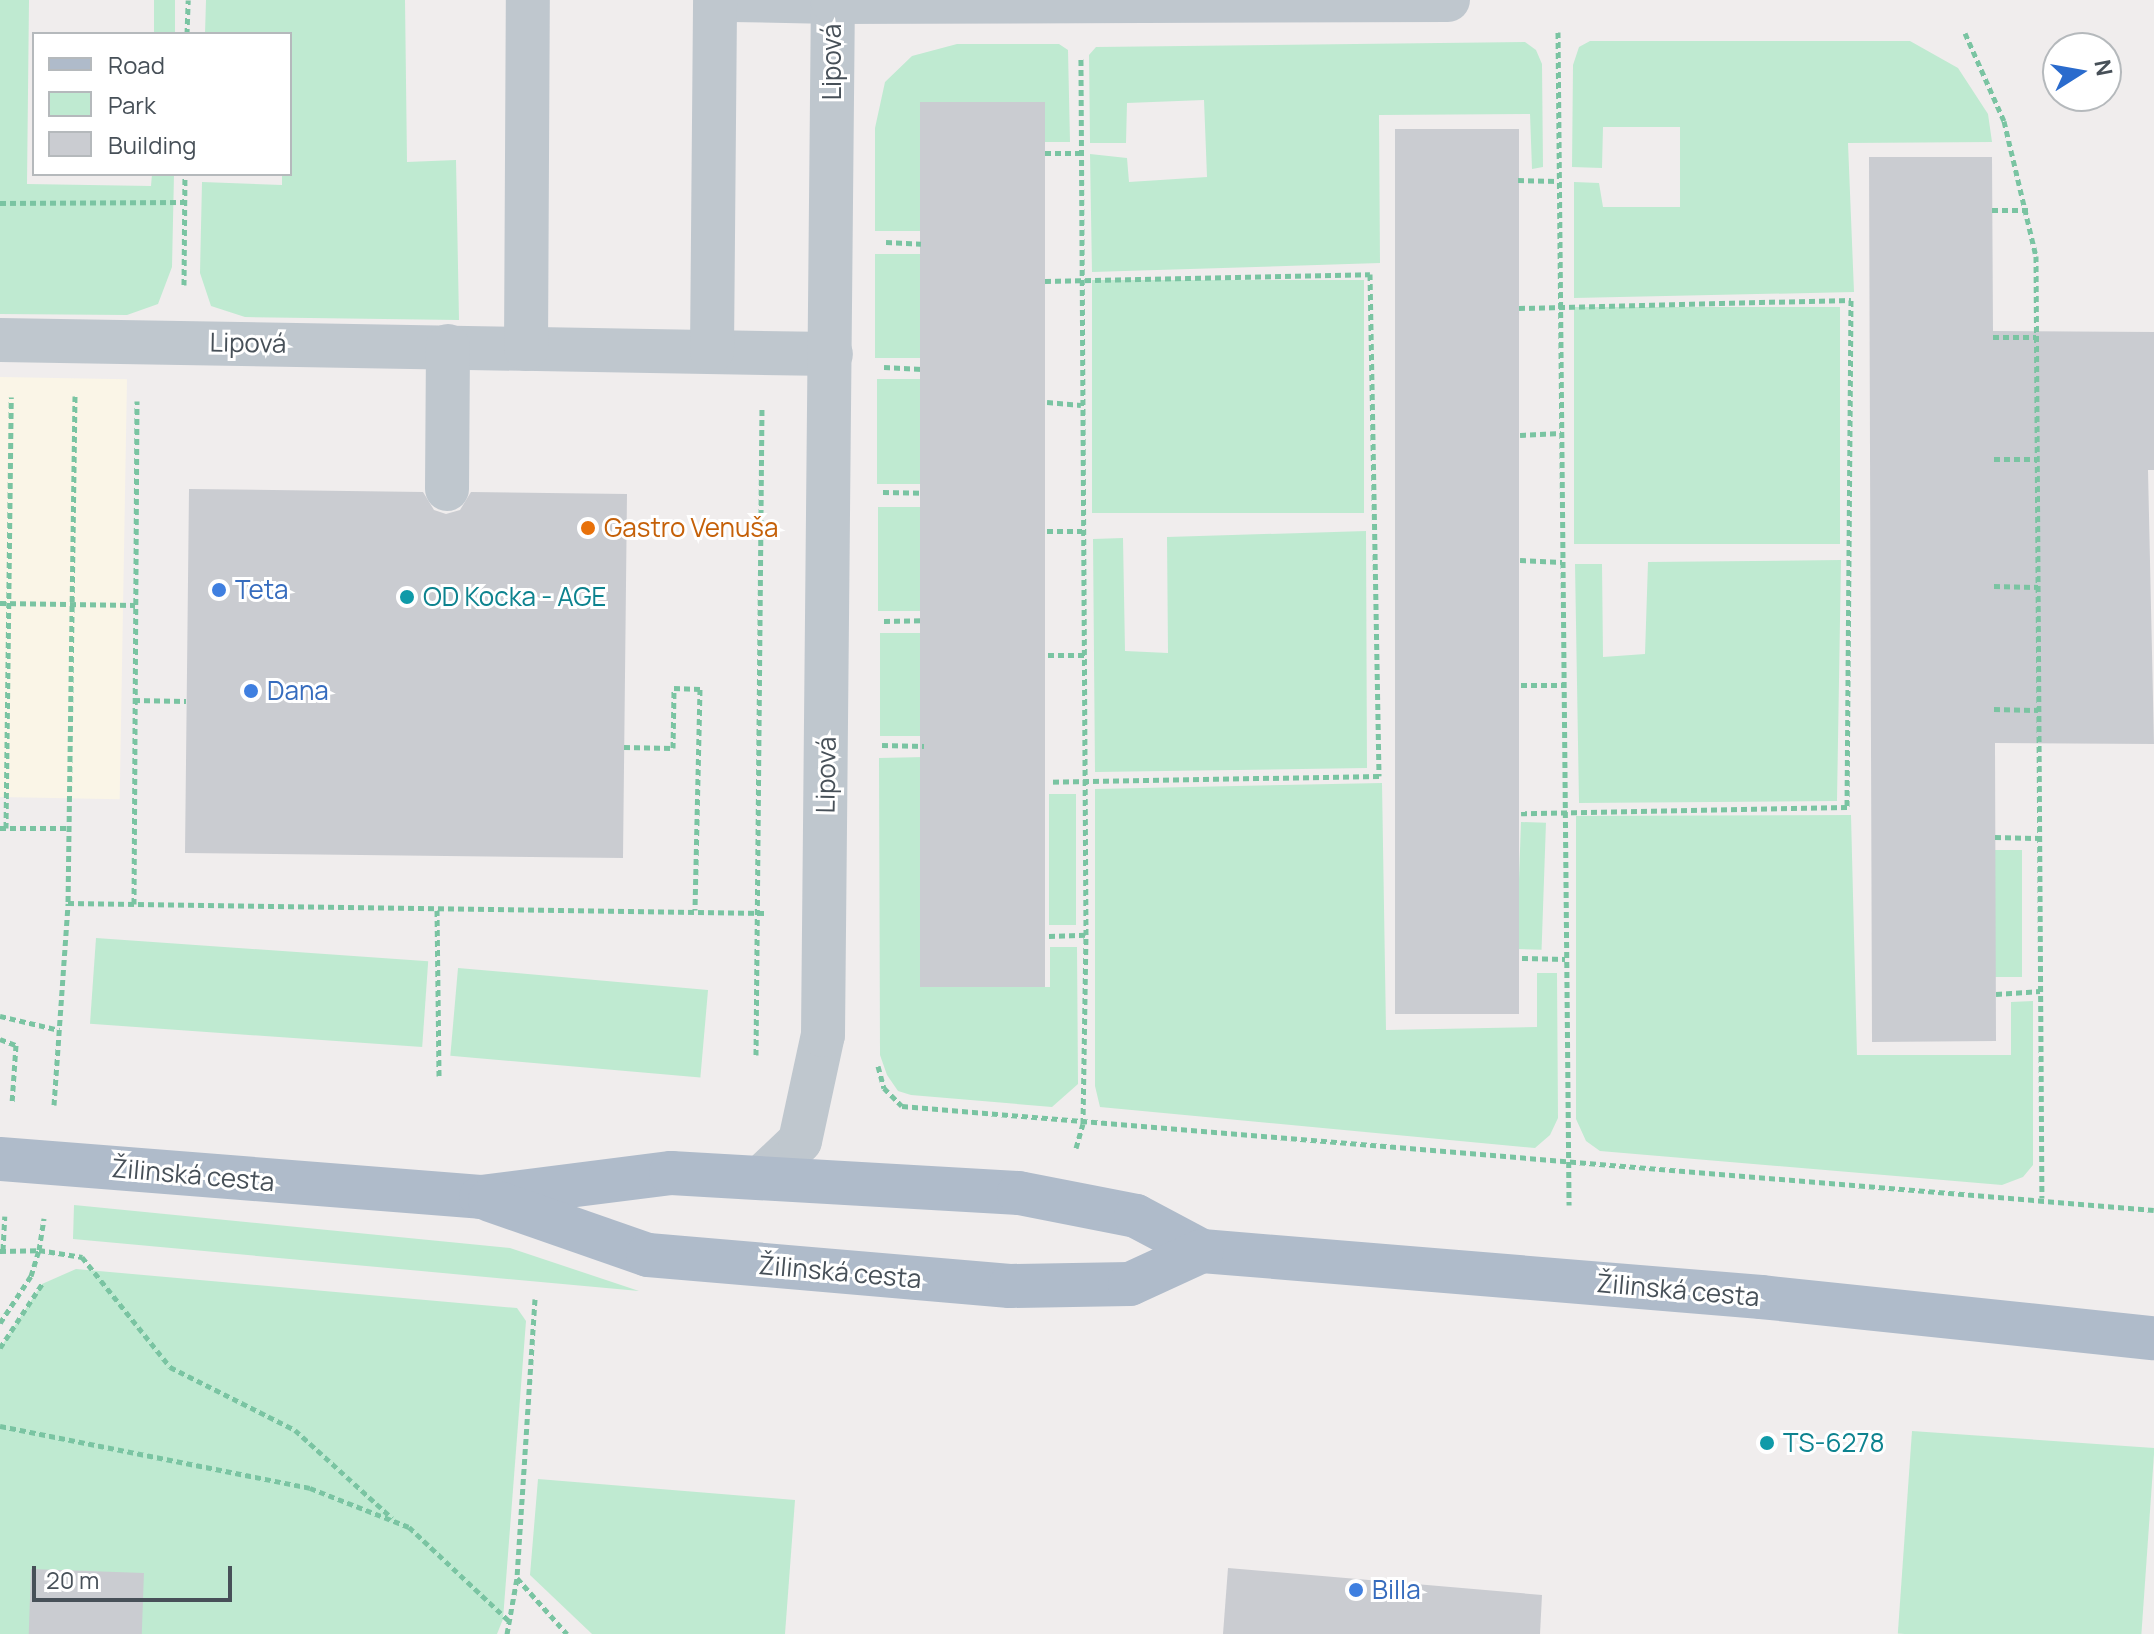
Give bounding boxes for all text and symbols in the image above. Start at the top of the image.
street label: Lipová [816,24,848,100]
legend [32,32,292,176]
north arrow [2042,32,2122,112]
text: Road [108,48,165,81]
text: N [2087,57,2120,78]
text: Park [108,88,156,121]
text: Building [108,128,196,161]
street label: Lipová [210,327,286,359]
place label: Gastro Venuša [604,512,778,544]
marker: Gastro Venuša [579,519,597,537]
place label: Teta [235,574,288,606]
marker: Teta [210,581,228,599]
place label: OD Kocka - AGE [423,581,606,613]
marker: OD Kocka - AGE [398,588,416,606]
place label: Dana [267,675,329,707]
marker: Dana [242,682,260,700]
street label: Lipová [810,737,842,813]
street label: Žilinská cesta [110,1152,276,1198]
street label: Žilinská cesta [757,1249,923,1295]
street label: Žilinská cesta [1595,1267,1761,1313]
place label: TS-6278 [1783,1427,1885,1459]
marker: TS-6278 [1758,1434,1776,1452]
scale bar [36,1550,236,1600]
text: 20 m [46,1563,99,1596]
place label: Billa [1372,1574,1421,1606]
marker: Billa [1347,1581,1365,1599]

